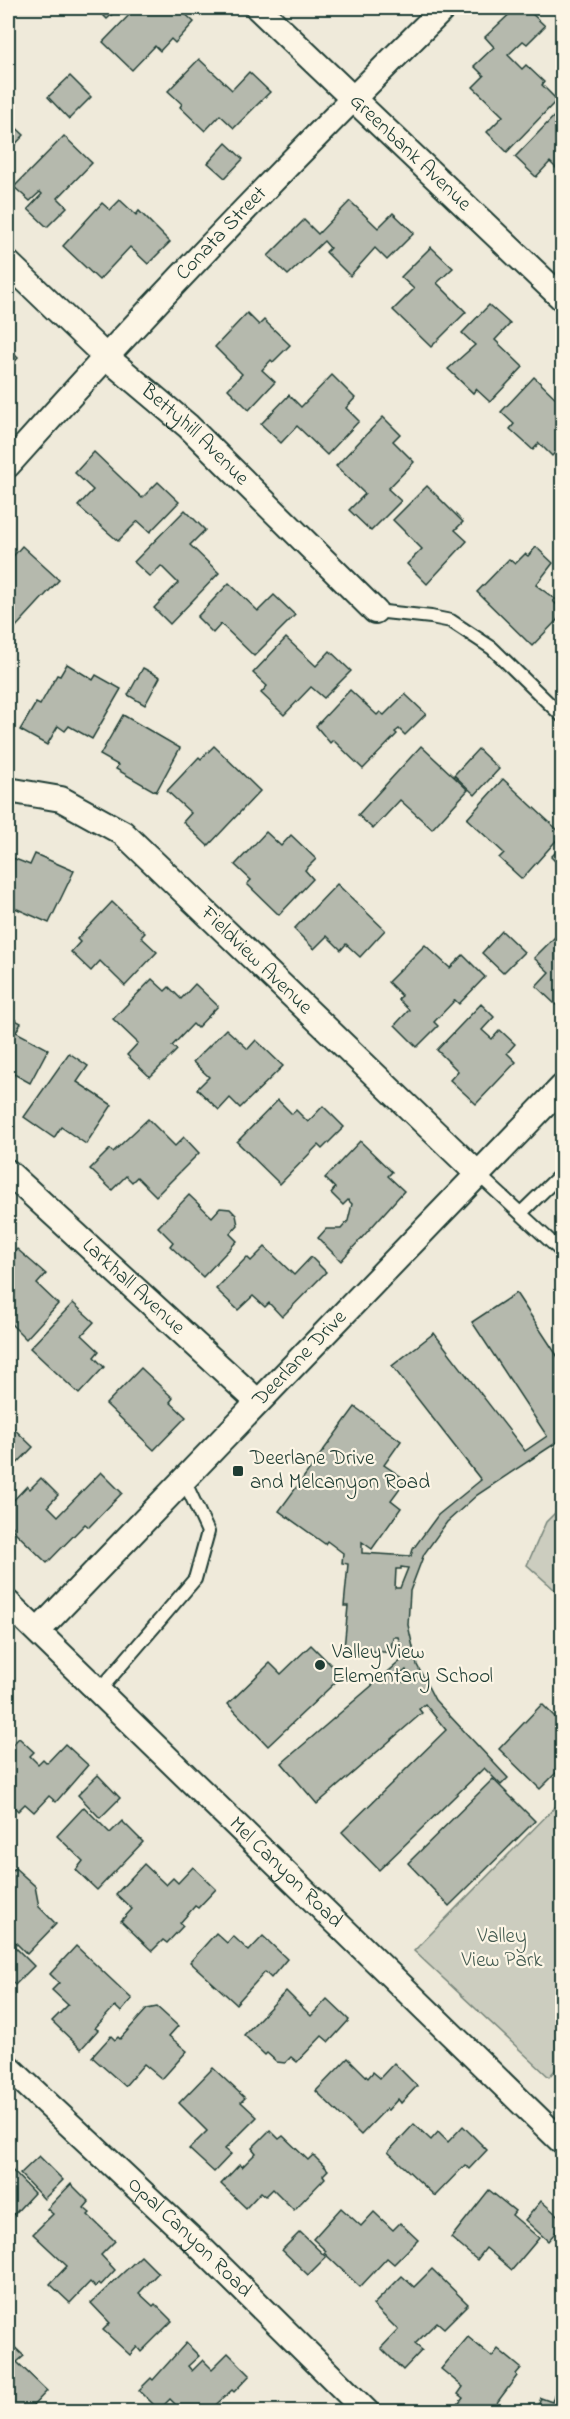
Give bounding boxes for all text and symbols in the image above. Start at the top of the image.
street label: Greenbank Avenue [342,87,478,219]
street label: Conata Street [169,180,274,288]
street label: Bettyhill Avenue [133,376,256,493]
street label: Fieldview Avenue [193,899,319,1022]
street label: Larkhall Avenue [75,1232,192,1343]
street label: Deerlane Drive [246,1303,355,1415]
place label: Deerlane Drive and Melcanyon Road [249,1444,430,1500]
marker: Deerlane Drive and Melcanyon Road [231,1464,245,1478]
place label: Valley View Elementary School [331,1638,493,1694]
marker: Valley View Elementary School [313,1658,327,1672]
street label: Mel Canyon Road [222,1810,349,1936]
park label: Valley View Park [460,1922,543,1976]
street label: Opal Canyon Road [120,2170,259,2305]

